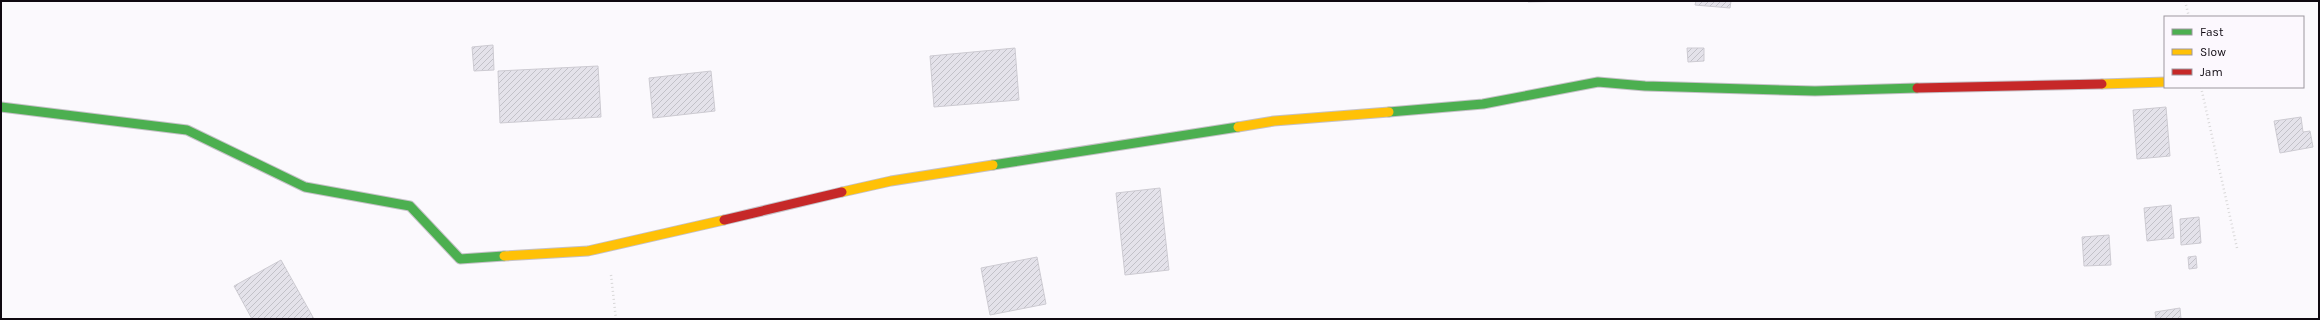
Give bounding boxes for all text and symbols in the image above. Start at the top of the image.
legend [2164,16,2304,88]
text: Fast [2200,25,2224,39]
text: Slow [2200,45,2226,59]
text: Jam [2200,65,2223,79]

